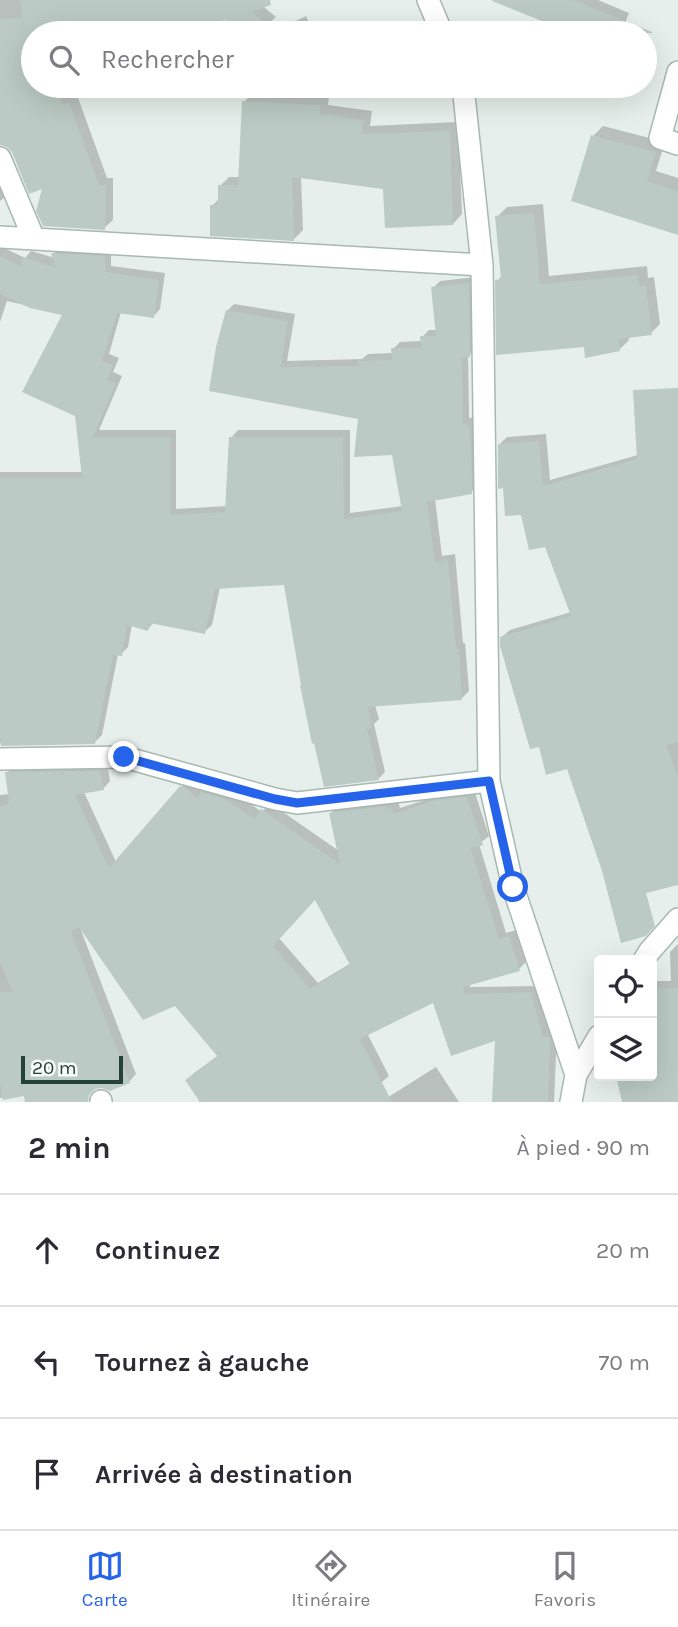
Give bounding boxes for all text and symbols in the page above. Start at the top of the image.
search box [21,21,657,98]
icon: search [45,41,83,79]
text: Rechercher [101,44,234,75]
route end [108,741,139,772]
route start [497,871,528,902]
map controls [594,955,657,1081]
button: locate [594,955,657,1018]
button: layers [594,1018,657,1081]
scale bar [21,1053,122,1085]
text: 20 m [32,1057,77,1079]
text: 2 min [28,1130,111,1166]
text: À pied · 90 m [517,1134,650,1161]
icon: ahead [28,1231,66,1269]
text: Continuez [95,1235,220,1266]
text: 20 m [596,1237,650,1264]
icon: left [28,1343,66,1381]
text: Tournez à gauche [95,1347,309,1378]
text: 70 m [599,1349,650,1376]
icon: arrive [28,1455,66,1493]
text: Arrivée à destination [95,1459,353,1490]
tab: Carte [82,1547,128,1611]
tab: Itinéraire [291,1547,370,1611]
tab: Favoris [534,1547,596,1611]

